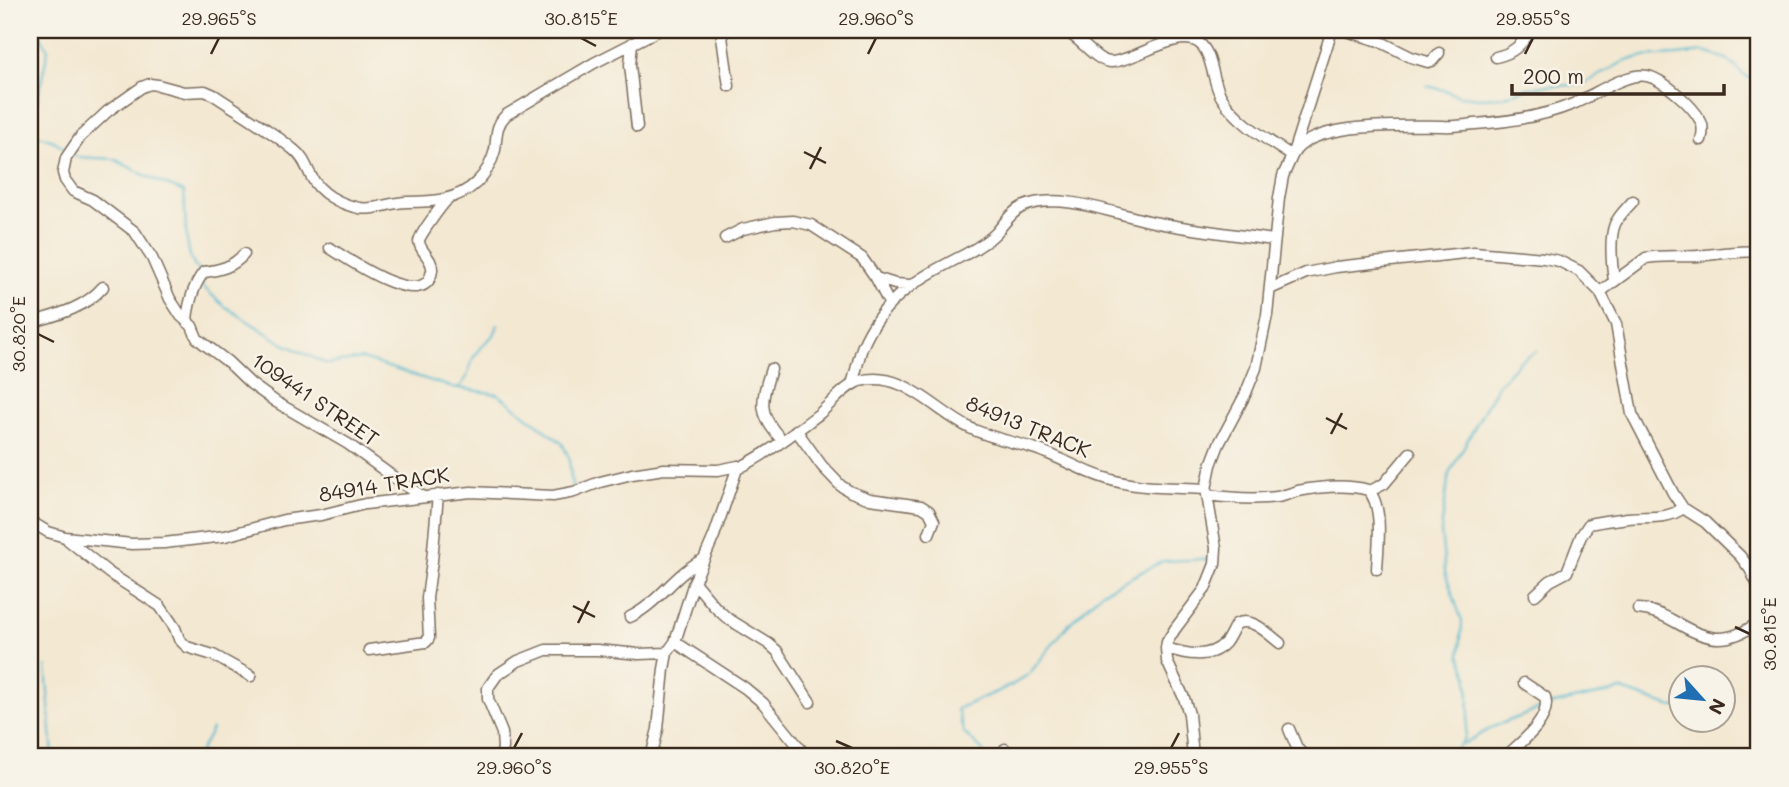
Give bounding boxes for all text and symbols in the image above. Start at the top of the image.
text: 29.965°S [181,6,257,30]
text: 30.815°E [544,6,618,30]
text: 29.960°S [838,6,914,30]
text: 29.955°S [1496,6,1570,30]
scale bar [1512,52,1724,96]
text: 200 m [1523,62,1584,89]
text: 30.820°E [6,296,30,372]
street label: 109441 STREET [247,346,385,451]
street label: 84913 TRACK [962,388,1095,463]
street label: 84914 TRACK [316,460,451,507]
text: 30.815°E [1757,597,1781,671]
north arrow [1666,664,1736,734]
text: N [1703,695,1732,719]
text: 29.960°S [476,755,552,779]
text: 30.820°E [814,755,890,779]
text: 29.955°S [1134,755,1208,779]

